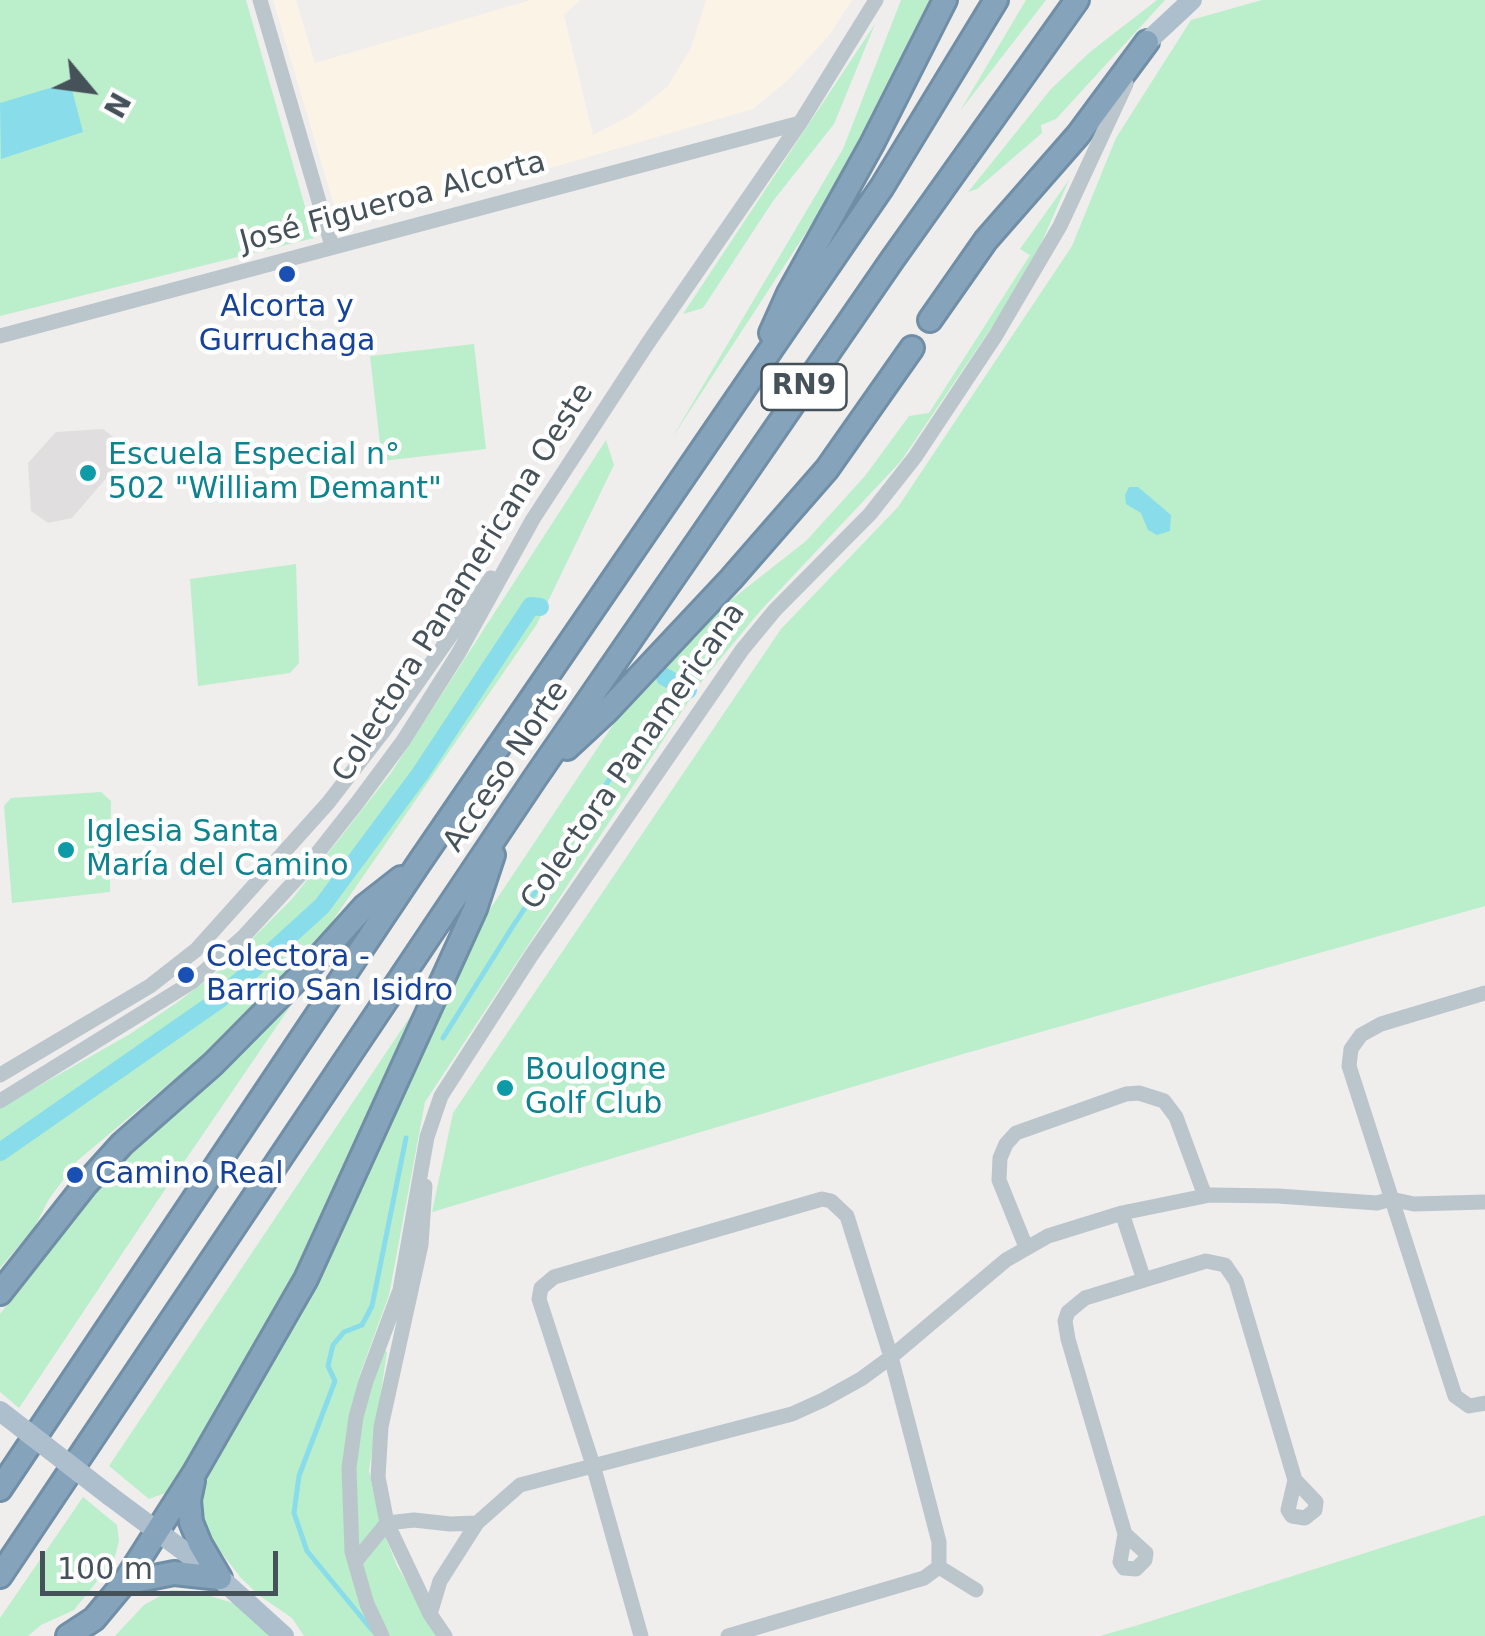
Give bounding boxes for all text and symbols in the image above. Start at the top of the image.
north arrow [40,40,140,140]
text: N [97,87,137,123]
street label: José Figueroa Alcorta [236,145,550,261]
marker: Alcorta y Gurruchaga [276,263,298,285]
place label: Alcorta y Gurruchaga [199,290,375,360]
road number: RN9 [762,364,846,410]
street label: Colectora Panamericana Oeste [326,377,602,789]
place label: Escuela Especial n° 502 "William Demant" [108,438,442,508]
marker: Escuela Especial n° 502 "William Demant" [77,462,99,484]
street label: Colectora Panamericana [514,597,754,917]
street label: Acceso Norte [437,675,577,859]
place label: Iglesia Santa María del Camino [86,815,348,886]
marker: Iglesia Santa María del Camino [55,839,77,861]
place label: Colectora - Barrio San Isidro [206,940,453,1010]
marker: Colectora - Barrio San Isidro [175,964,197,986]
place label: Boulogne Golf Club [525,1053,666,1124]
marker: Boulogne Golf Club [494,1077,516,1099]
place label: Camino Real [95,1157,283,1193]
marker: Camino Real [64,1164,86,1186]
scale bar [45,1531,282,1593]
text: 100 m [57,1551,153,1586]

